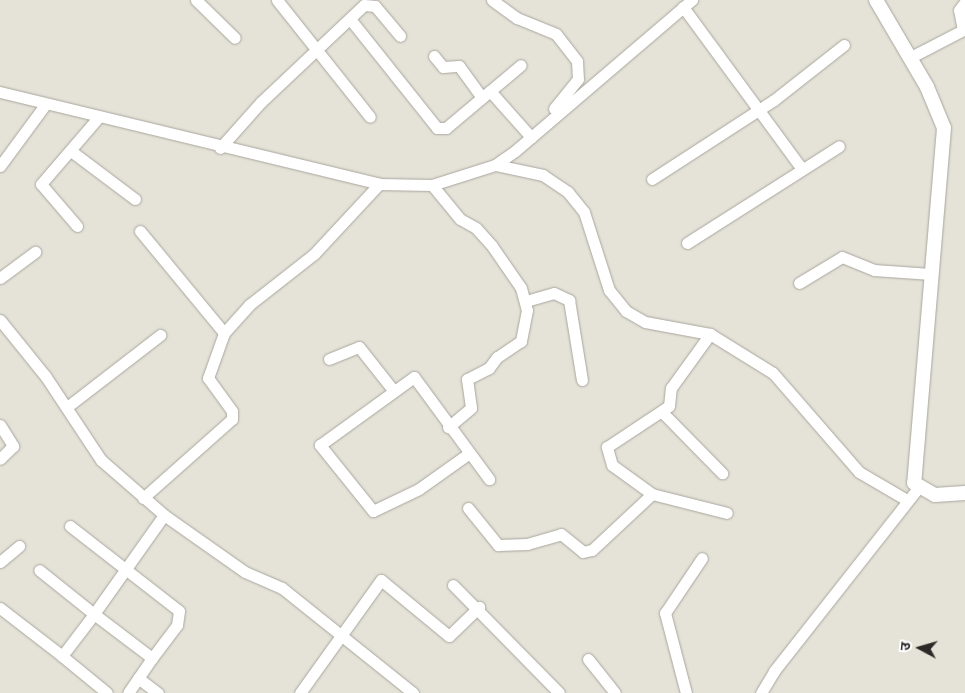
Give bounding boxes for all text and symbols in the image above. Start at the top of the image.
north arrow [895,623,945,673]
text: उ [896,641,914,651]

